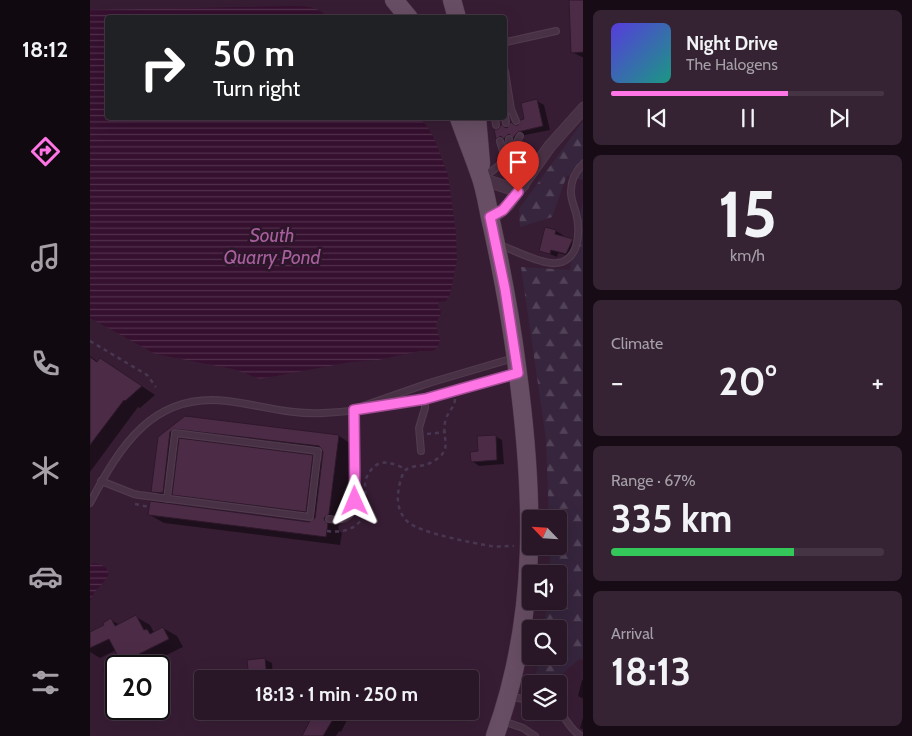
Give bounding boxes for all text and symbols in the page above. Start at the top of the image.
text: 50 m [213,32,295,75]
text: Night Drive [686,32,778,55]
icon: right [130,35,195,100]
text: 18:12 [22,36,68,63]
text: The Halogens [686,55,778,74]
text: Turn right [213,75,300,102]
icon: previous [643,104,671,132]
icon: pause [734,104,762,132]
icon: next [825,104,853,132]
icon: directions [28,134,63,169]
pin [497,141,539,192]
icon: arrive [504,148,532,176]
text: 15 [718,174,777,253]
water label: South Quarry Pond [224,224,321,269]
icon: music [28,240,63,275]
text: km/h [730,246,765,265]
text: Climate [611,334,663,353]
icon: phone [28,346,63,381]
text: 20° [719,358,776,405]
text: − [611,365,623,399]
text: + [872,365,884,399]
icon: climate [28,453,63,488]
text: Range · 67% [611,471,696,490]
position arrow [328,474,380,526]
text: 335 km [611,495,732,542]
north arrow [522,510,568,555]
map controls [522,510,567,720]
icon: car [28,559,63,594]
button: sound [522,565,567,610]
button: search [522,620,567,665]
text: Arrival [611,624,654,643]
text: 18:13 [611,648,691,695]
speed limit sign: 20 [105,655,170,720]
icon: filters [28,665,63,700]
button: layers [522,675,567,720]
text: 18:13 · 1 min · 250 m [255,683,418,706]

